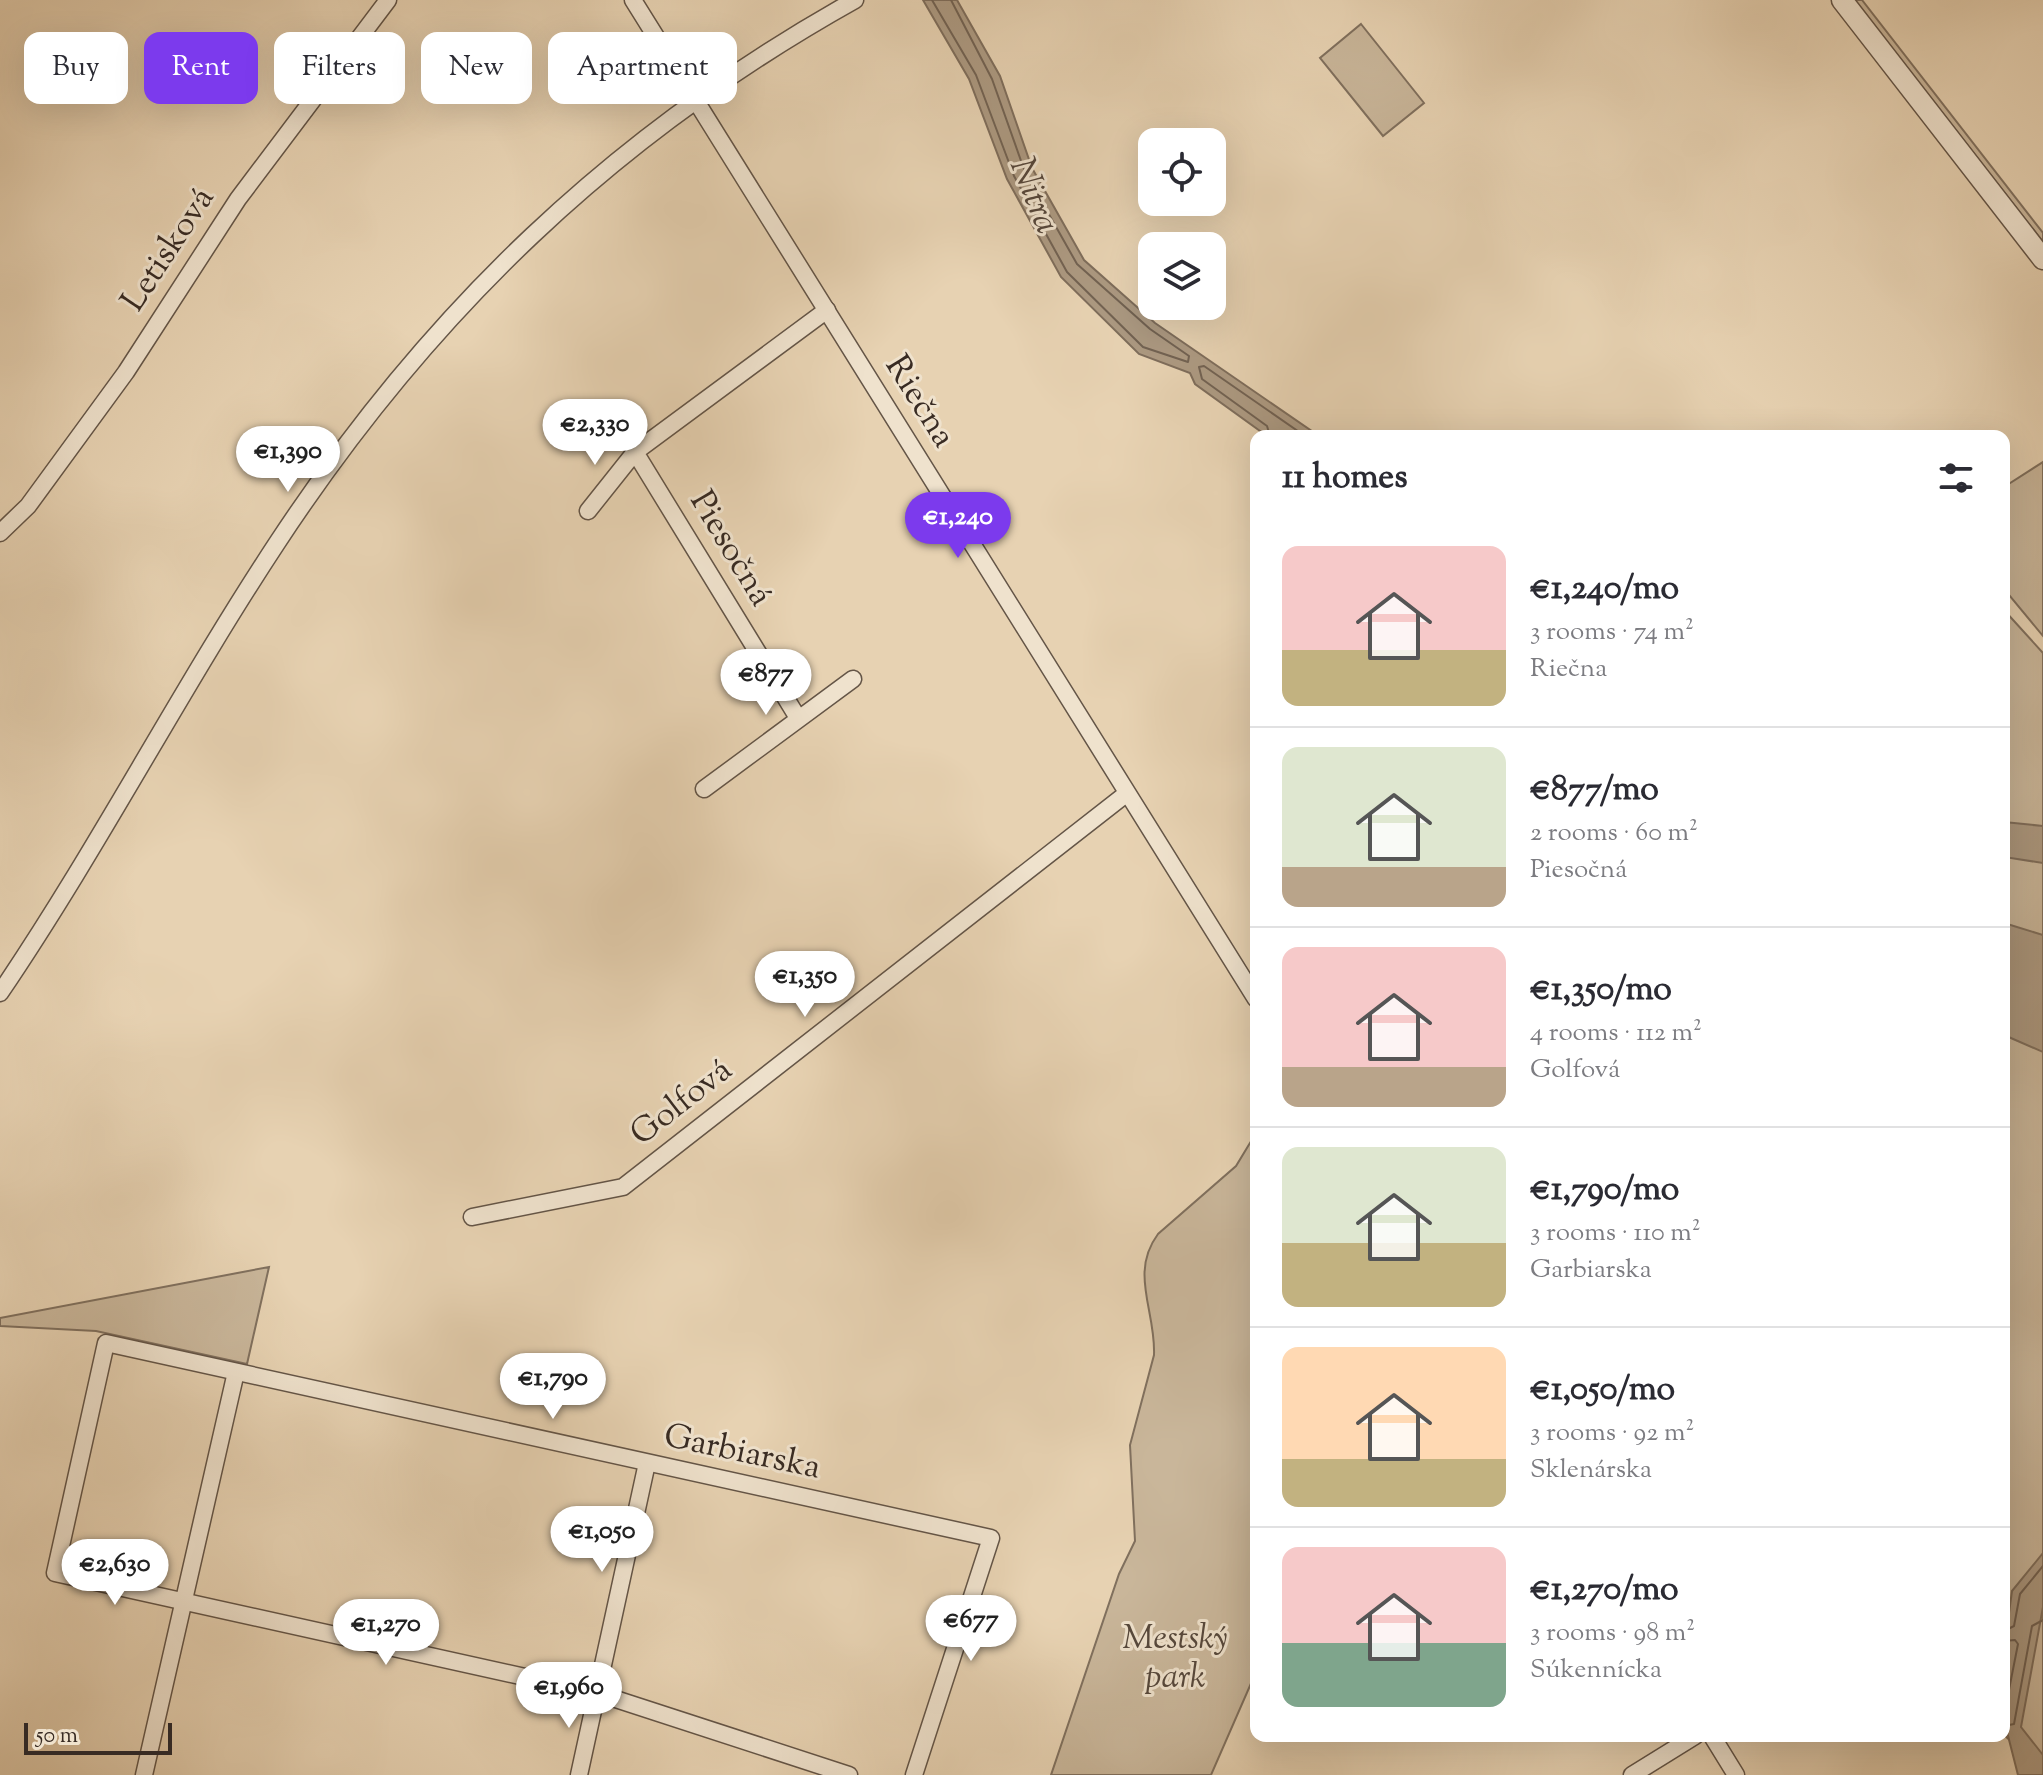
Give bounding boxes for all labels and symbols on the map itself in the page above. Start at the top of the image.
water label: Nitra [994,150,1072,242]
street label: Letisková [110,178,228,322]
street label: Riečna [871,346,967,458]
pin: €2,330 [530,399,660,467]
pin: €1,390 [223,426,353,494]
street label: Piesočná [676,482,784,616]
pin: €1,240 [893,492,1023,560]
pin: €877 [719,649,813,717]
pin: €1,350 [740,951,870,1019]
street label: Golfová [620,1047,744,1159]
pin: €1,790 [488,1353,618,1421]
street label: Garbiarska [659,1412,825,1494]
pin: €1,050 [537,1506,667,1574]
pin: €2,630 [50,1539,180,1607]
pin: €677 [924,1595,1018,1663]
pin: €1,270 [321,1599,451,1667]
park label: Mestský park [1122,1615,1228,1703]
pin: €1,960 [504,1662,634,1730]
scale bar [24,1719,172,1755]

